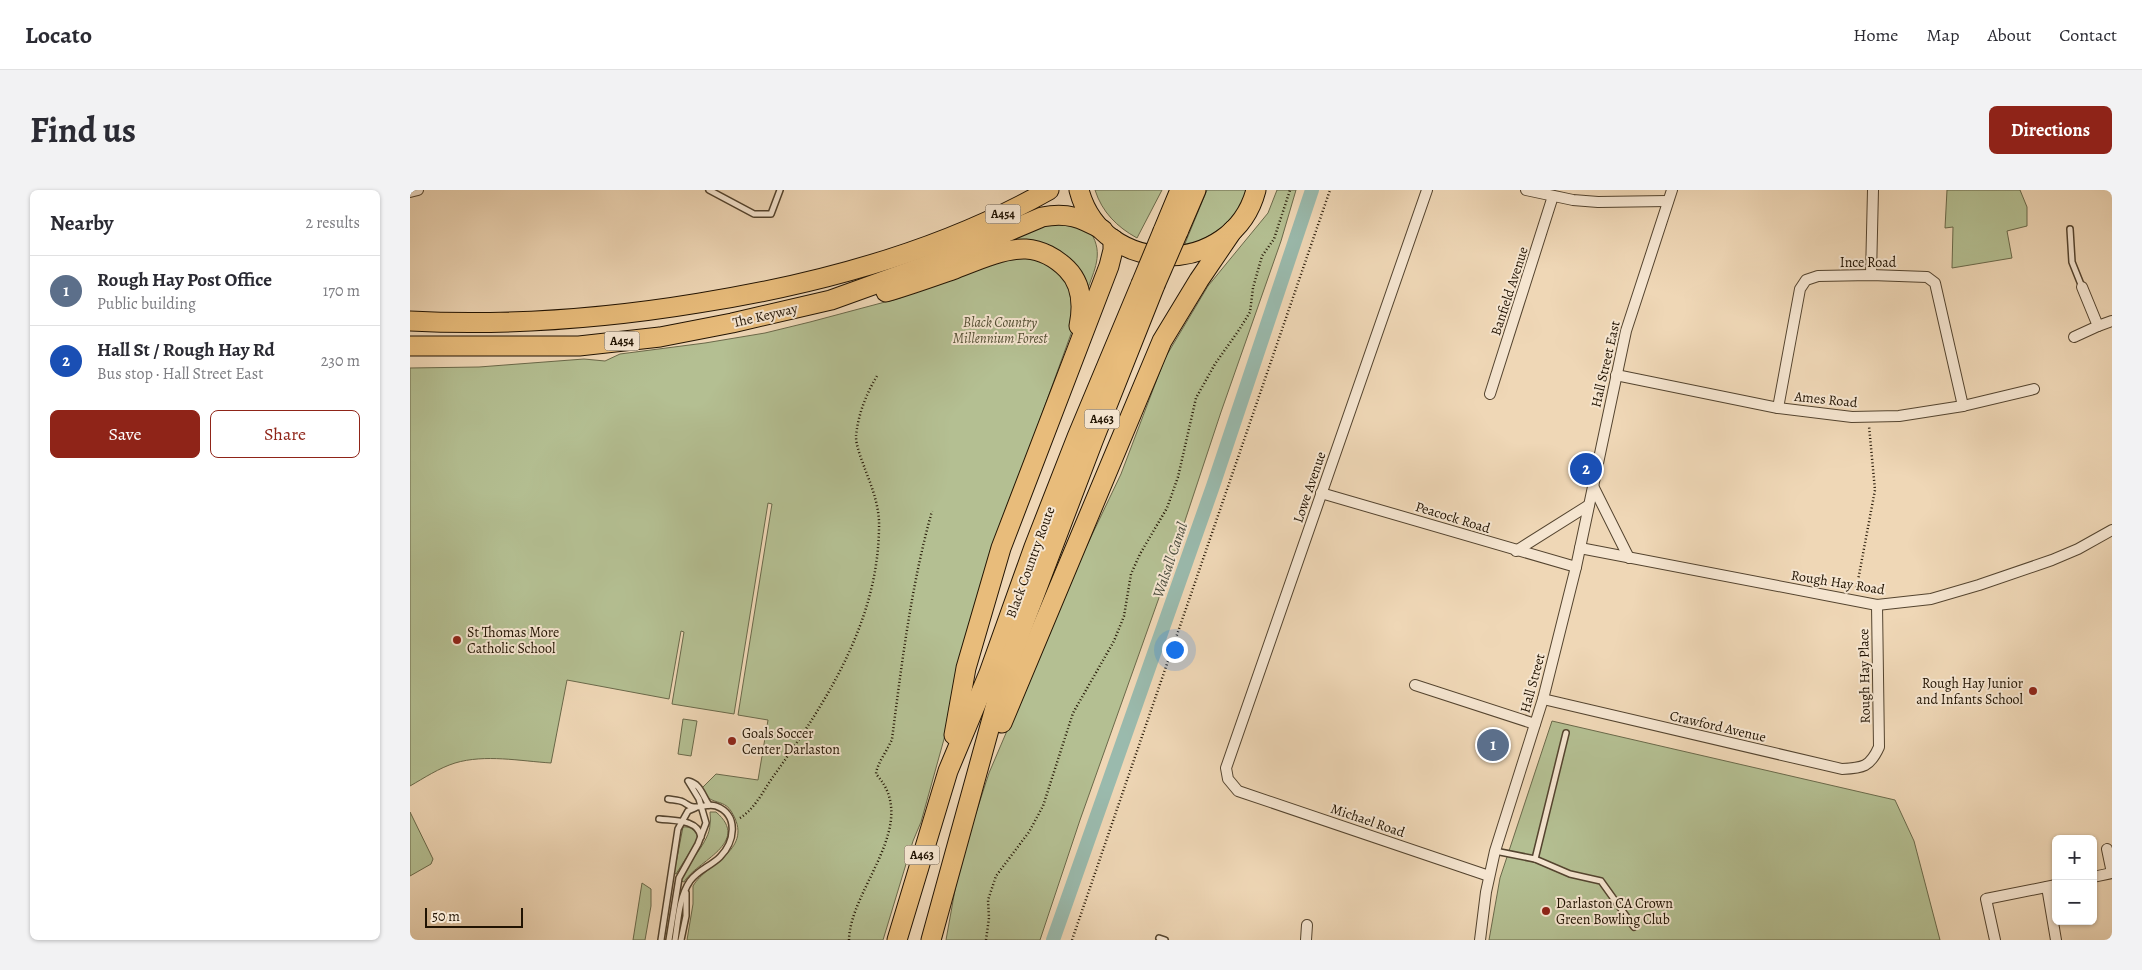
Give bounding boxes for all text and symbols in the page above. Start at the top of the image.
text: Locato [25,19,92,51]
text: Home [1853,23,1898,47]
text: Map [1926,23,1959,47]
text: About [1987,23,2031,47]
text: Contact [2059,23,2117,47]
text: Find us [30,106,136,154]
button: Directions [1989,106,2112,154]
road number: A454 [986,204,1020,224]
text: Nearby [50,209,113,237]
text: 2 results [305,212,360,234]
street label: Banfield Avenue [1486,244,1533,338]
street label: Ince Road [1840,253,1897,272]
text: Rough Hay Post Office [97,267,272,293]
text: 1 [63,280,69,302]
text: 170 m [323,280,360,302]
text: Public building [97,293,196,315]
street label: The Keyway [731,299,800,332]
park label: Black Country Millennium Forest [953,313,1048,348]
street label: Hall Street East [1586,319,1625,409]
road number: A454 [604,332,640,350]
text: Hall St / Rough Hay Rd [97,337,275,363]
text: 2 [62,350,70,372]
text: 230 m [321,350,360,372]
text: Bus stop · Hall Street East [97,363,263,385]
street label: Ames Road [1792,387,1859,412]
button: Save [50,410,200,458]
button: Share [210,410,360,458]
road number: A463 [1084,410,1120,428]
street label: Lowe Avenue [1288,449,1331,525]
pin: 2 [1570,450,1602,488]
street label: Peacock Road [1413,497,1493,538]
street label: Black Country Route [1001,504,1059,621]
water label: Walsall Canal [1148,519,1192,600]
street label: Rough Hay Road [1790,566,1887,599]
place label: St Thomas More Catholic School [467,623,559,658]
street label: Rough Hay Place [1854,628,1875,724]
marker: St Thomas More Catholic School [451,634,463,646]
your location [1162,637,1188,663]
street label: Hall Street [1515,651,1550,715]
place label: Rough Hay Junior and Infants School [1916,674,2024,709]
marker: Rough Hay Junior and Infants School [2027,685,2039,697]
street label: Crawford Avenue [1668,706,1768,747]
place label: Goals Soccer Center Darlaston [742,724,840,759]
pin: 1 [1477,726,1509,764]
marker: Goals Soccer Center Darlaston [726,735,738,747]
street label: Michael Road [1328,799,1408,842]
map controls [2052,835,2097,925]
button: + [2052,835,2097,880]
road number: A463 [904,846,940,864]
button: − [2052,880,2097,925]
place label: Darlaston CA Crown Green Bowling Club [1556,894,1673,929]
scale bar [425,905,522,928]
marker: Darlaston CA Crown Green Bowling Club [1540,905,1552,917]
text: 50 m [432,907,460,926]

